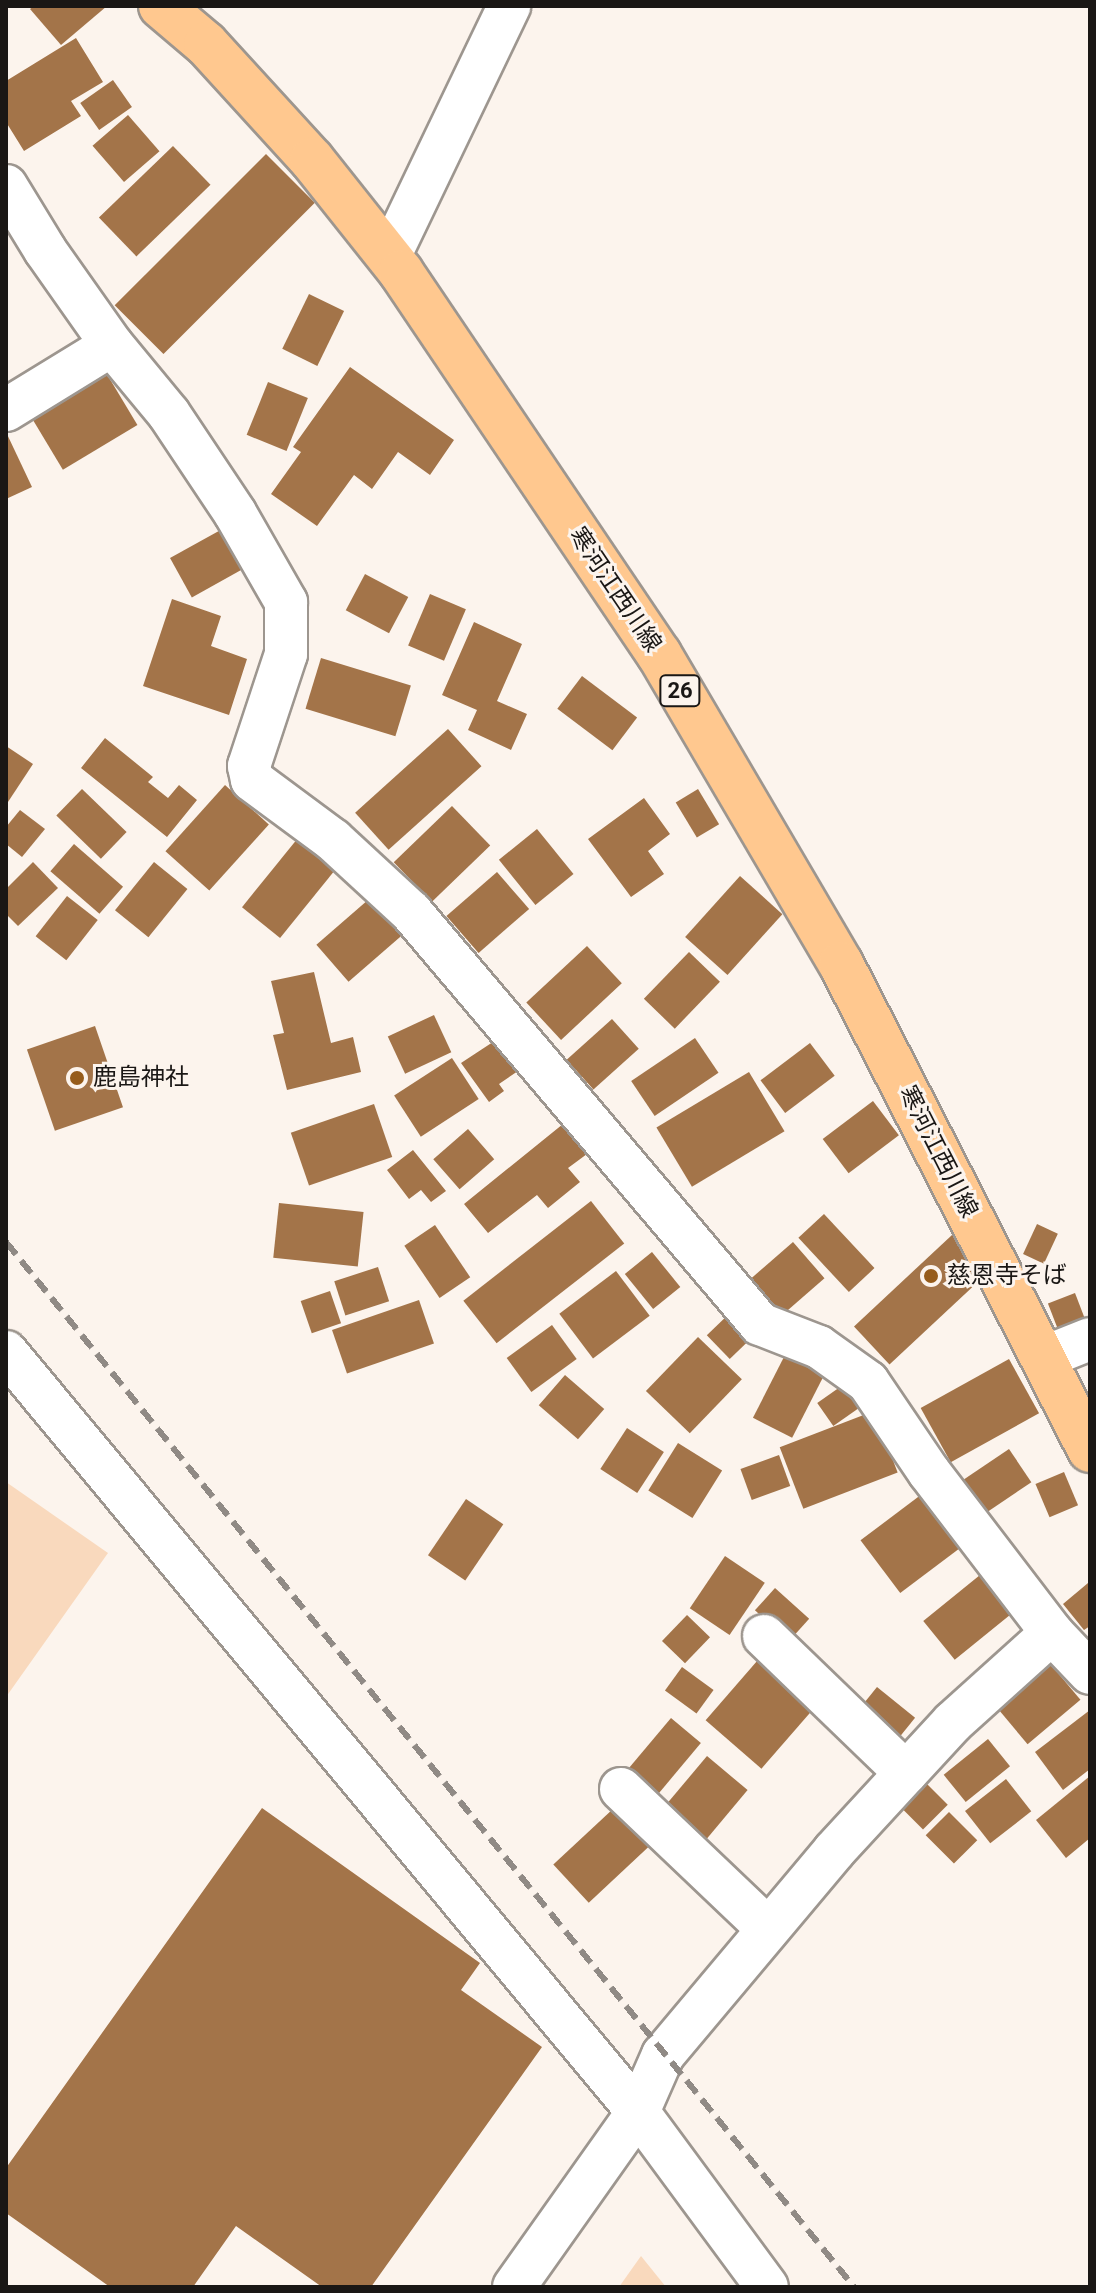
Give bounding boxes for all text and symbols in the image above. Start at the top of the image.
street label: 寒河江西川線 [563,522,667,658]
road number: 26 [658,673,702,709]
place label: 鹿島神社 [93,1064,189,1092]
marker: 鹿島神社 [68,1069,86,1087]
street label: 寒河江西川線 [892,1081,984,1223]
place label: 慈恩寺そば [947,1262,1067,1290]
marker: 慈恩寺そば [922,1267,940,1285]

